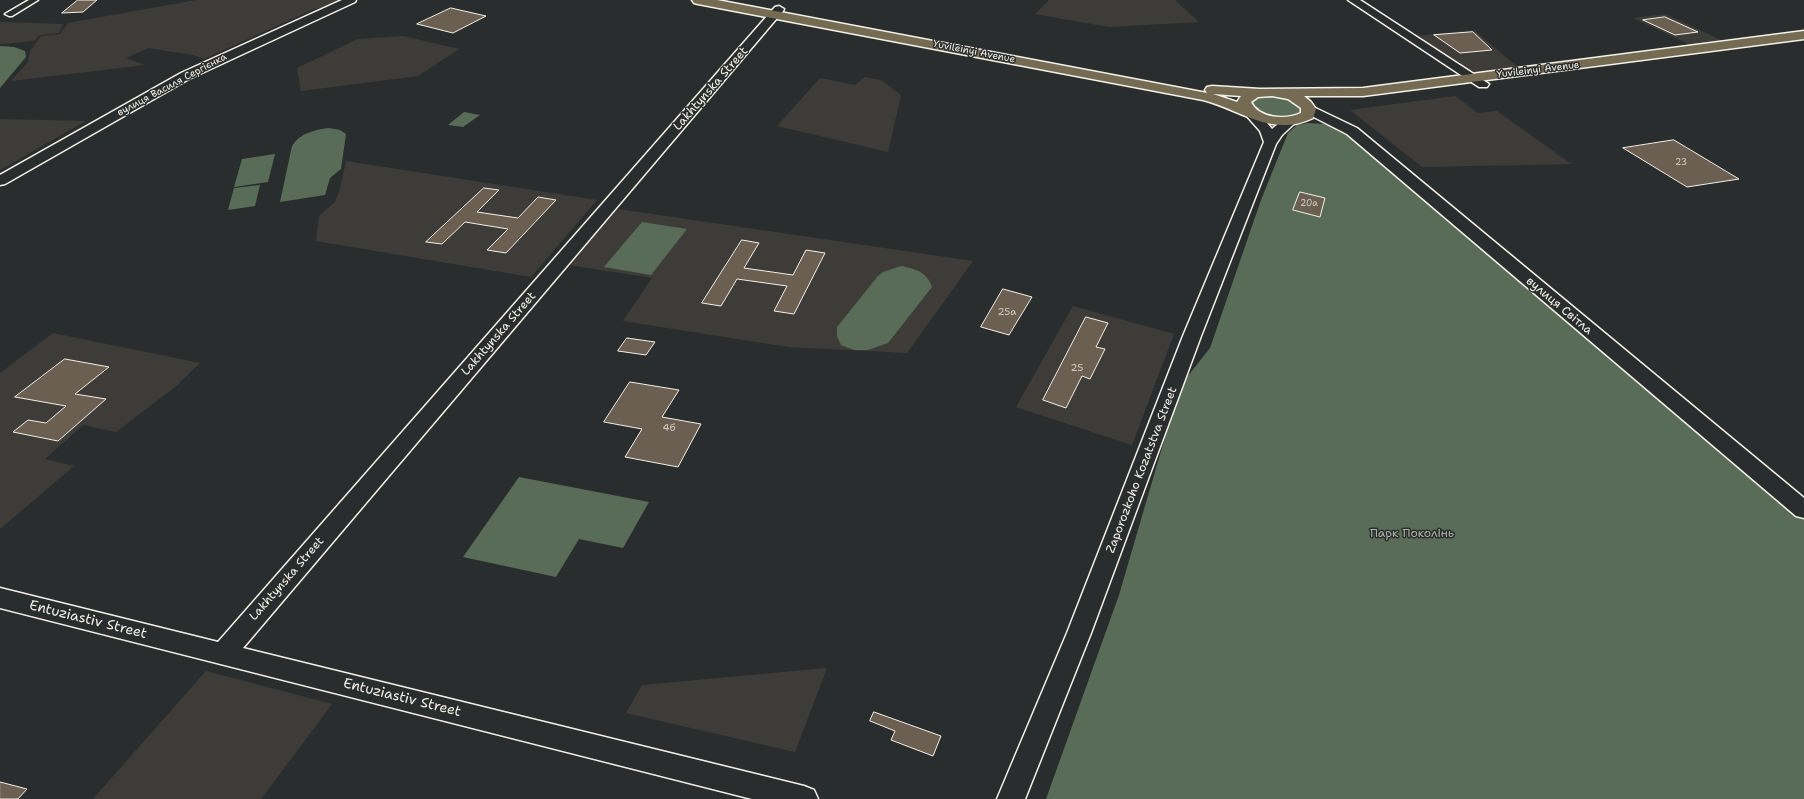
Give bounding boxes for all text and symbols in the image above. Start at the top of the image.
street label: Yuvileinyi Avenue [932,38,1016,66]
street label: Lakhtynska Street [671,44,751,134]
street label: вулиця Василя Сергієнка [115,51,229,119]
street label: Yuvileinyi Avenue [1496,59,1580,81]
house number: 23 [1675,158,1687,168]
house number: 20а [1300,199,1318,209]
street label: вулиця Світла [1523,274,1595,338]
street label: Lakhtynska Street [459,289,539,379]
house number: 25а [997,306,1017,318]
house number: 25 [1071,362,1083,374]
street label: Zaporozkoho Kozatstva Street [1104,385,1180,555]
house number: 4б [662,422,676,434]
park label: Парк Поколінь [1370,527,1454,541]
street label: Lakhtynska Street [247,534,327,624]
street label: Entuziastiv Street [27,597,149,643]
street label: Entuziastiv Street [341,675,463,721]

